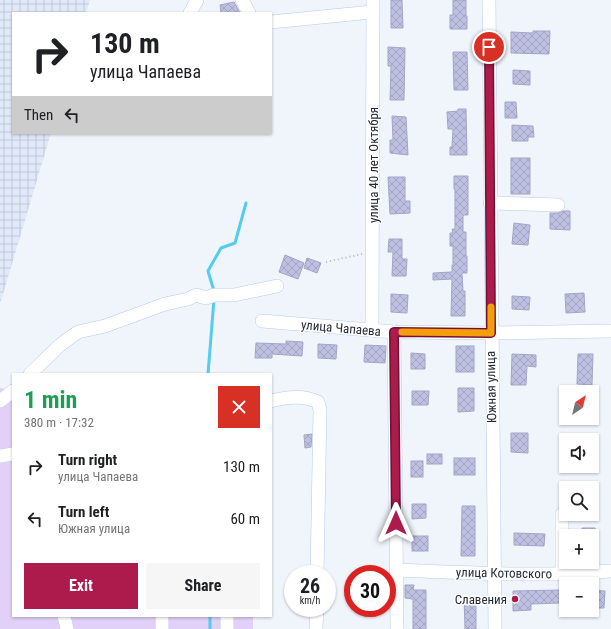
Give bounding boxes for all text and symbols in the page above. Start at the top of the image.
text: 130 m [90,27,160,60]
icon: right [24,28,76,80]
pin [472,30,506,64]
icon: arrive [478,36,500,58]
text: улица Чапаева [90,61,201,82]
icon: left [61,104,83,126]
text: Then [24,106,53,124]
street label: улица 40 лет Октября [366,107,381,223]
street label: улица Чапаева [300,317,382,339]
street label: Южная улица [483,351,499,423]
north arrow [559,385,599,425]
map controls [559,385,599,617]
text: 1 min [24,386,77,414]
button: close [218,386,260,428]
text: 380 m · 17:32 [24,415,94,430]
button: sound [559,433,599,473]
text: Turn right [58,451,117,469]
icon: right [24,456,46,478]
text: 130 m [223,458,260,476]
text: улица Чапаева [58,469,138,484]
button: search [559,481,599,521]
position arrow [375,502,417,544]
text: Turn left [58,503,109,521]
icon: left [24,508,46,530]
text: 60 m [230,510,260,528]
text: Южная улица [58,521,130,536]
button: + [559,529,599,569]
button: Exit [24,563,138,609]
button: Share [146,563,260,609]
speed limit sign: 30 [344,565,396,617]
street label: улица Котовского [456,565,552,581]
text: 26 [300,574,320,598]
button: − [559,577,599,617]
place label: Славения [455,592,507,607]
marker: Славения [510,594,520,604]
text: km/h [300,595,320,606]

